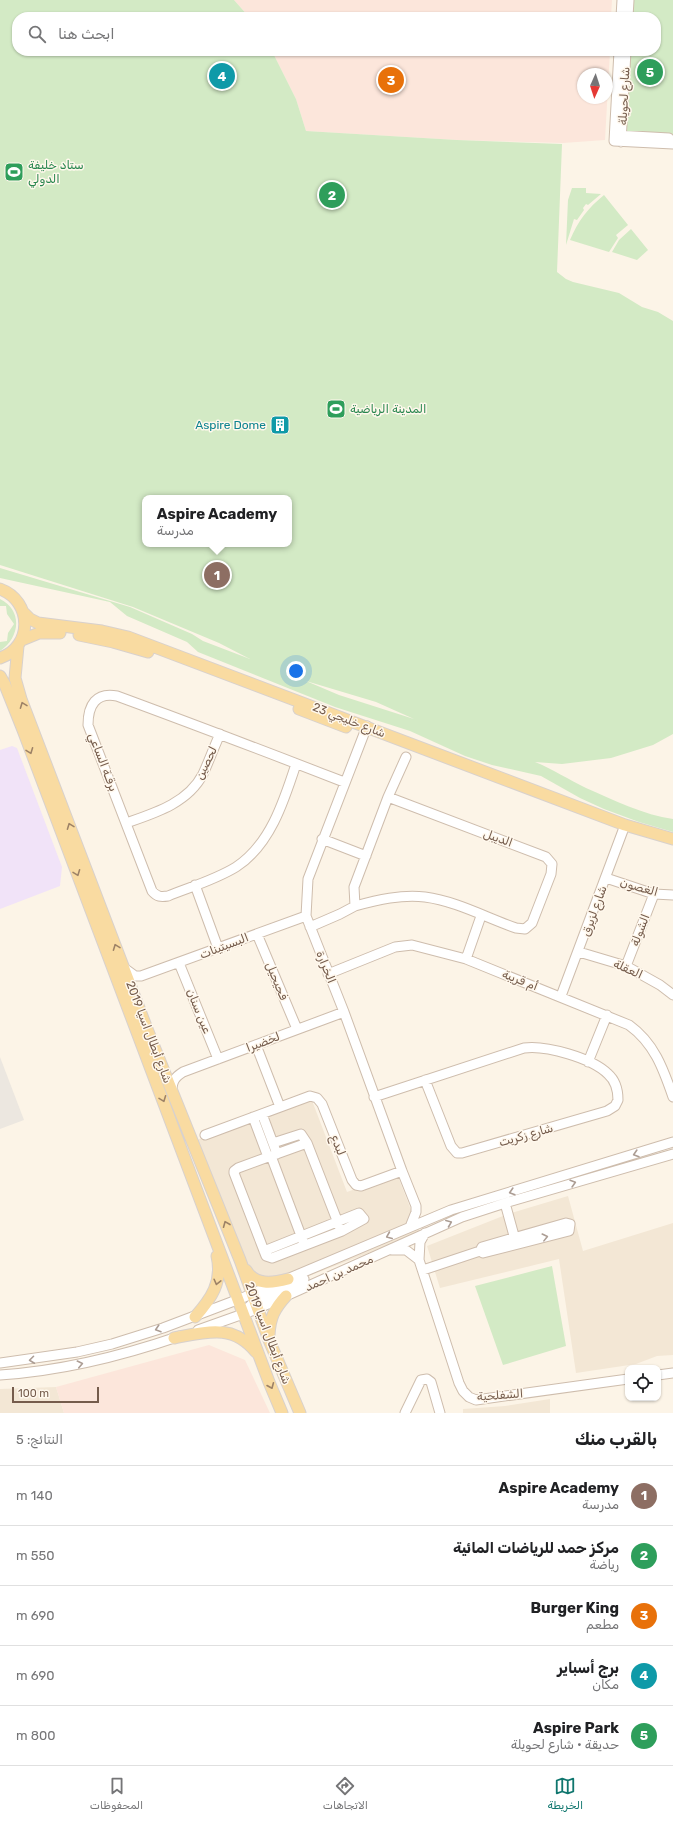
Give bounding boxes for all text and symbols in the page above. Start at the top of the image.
search box [12,12,661,56]
icon: search [26,23,48,45]
text: ابحث هنا [58,25,115,43]
pin: 5 [637,57,663,87]
pin: 4 [209,61,235,91]
pin: 3 [378,65,404,95]
street label: شارع لحويلة [615,66,635,126]
north arrow [577,68,613,104]
place label: ستاد خليفة الدولي [28,158,84,188]
sports icon: ستاد خليفة الدولي [3,161,25,183]
pin: 2 [319,180,345,210]
sports icon: المدينة الرياضية [325,398,347,420]
place label: المدينة الرياضية [350,402,427,417]
building icon: Aspire Dome [269,414,291,436]
place label: Aspire Dome [195,418,266,432]
popup [142,495,292,547]
text: Aspire Academy [157,505,277,523]
text: مدرسة [157,523,194,538]
pin: 1 [204,560,230,590]
your location [286,661,306,681]
street label: شارع خليجي 23 [310,700,387,742]
one-way arrow [19,701,27,708]
street label: برقـة الساعي [84,731,121,794]
street label: لحصين [192,744,220,782]
one-way arrow [26,748,34,755]
one-way arrow [66,822,74,829]
street label: الديبل [481,826,515,850]
one-way arrow [72,869,80,876]
street label: الغصون [618,875,660,900]
street label: شارع لزيرق [578,884,612,939]
street label: الشولة [628,912,653,948]
street label: البسيتينات [198,930,250,962]
one-way arrow [113,944,121,951]
street label: الخرارة [312,949,339,986]
street label: العقلة [611,956,645,982]
street label: فحيحيل [263,960,291,1002]
street label: أم قريبة [499,967,540,995]
street label: شارع أبطال اسيا 2019 [121,979,175,1086]
street label: عين سنان [184,987,215,1036]
street label: لخضيرا [244,1029,282,1056]
one-way arrow [159,1095,167,1102]
street label: شارع زكريت [497,1121,555,1151]
street label: لبدع [326,1133,348,1158]
one-way arrow [632,1149,639,1158]
one-way arrow [569,1179,576,1188]
one-way arrow [508,1187,515,1196]
one-way arrow [445,1219,452,1227]
one-way arrow [222,1221,230,1228]
one-way arrow [386,1231,394,1239]
one-way arrow [541,1233,548,1242]
street label: محمد بن احمد [303,1252,376,1294]
one-way arrow [214,1279,222,1285]
street label: شارع أبطال اسيا 2019 [240,1280,294,1387]
one-way arrow [154,1325,161,1333]
one-way arrow [28,1355,35,1364]
one-way arrow [76,1360,83,1369]
map controls [625,1365,661,1401]
button: locate [625,1365,661,1401]
one-way arrow [266,1382,274,1389]
scale bar [12,1385,99,1404]
street label: الشفلحية [476,1386,524,1404]
text: 100 m [18,1387,49,1400]
text: بالقرب منك [575,1429,657,1449]
text: النتائج: 5 [16,1432,63,1447]
text: Aspire Academy [499,1479,619,1497]
text: 140 m [16,1488,53,1503]
text: 1 [641,1488,647,1503]
text: مدرسة [582,1497,619,1512]
text: مركز حمد للرياضات المائية [453,1539,619,1557]
text: 550 m [16,1548,54,1563]
text: 2 [640,1548,648,1563]
text: رياضة [590,1557,619,1572]
text: Burger King [531,1599,619,1617]
text: 690 m [16,1608,55,1623]
text: 3 [640,1608,648,1623]
text: مطعم [586,1617,619,1632]
text: برج أسباير [557,1659,619,1677]
text: 690 m [16,1668,55,1683]
text: 4 [640,1668,648,1683]
text: مكان [592,1677,619,1692]
text: Aspire Park [533,1719,619,1737]
text: 800 m [16,1728,56,1743]
text: 5 [640,1728,648,1743]
text: حديقة · شارع لحويلة [511,1737,619,1752]
tab: المحفوظات [90,1775,143,1812]
tab: الاتجاهات [323,1775,368,1812]
tab: الخريطة [547,1775,583,1812]

